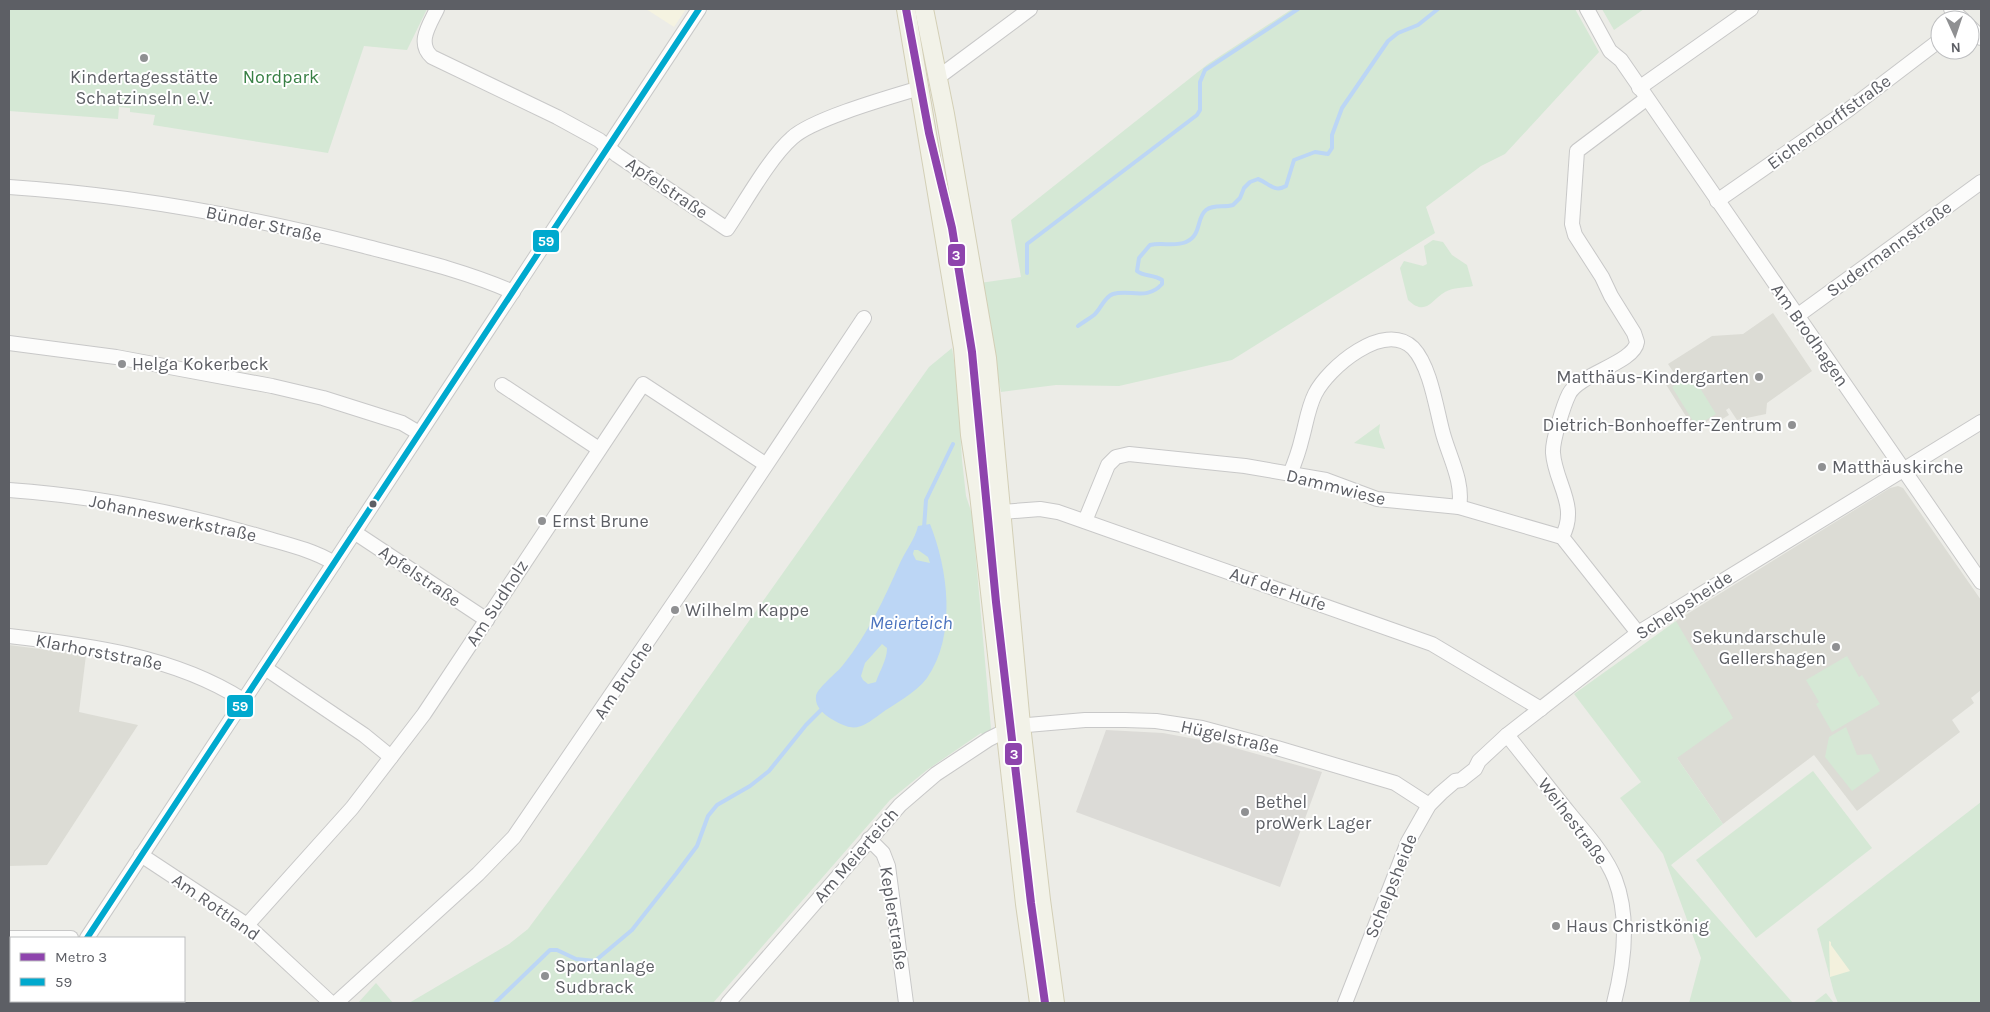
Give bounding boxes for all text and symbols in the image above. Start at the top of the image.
north arrow [1930,10,1980,60]
text: N [1950,39,1961,56]
marker: Kindertagesstätte Schatzinseln e.V. [138,52,150,64]
place label: Kindertagesstätte Schatzinseln e.V. [70,66,218,109]
park label: Nordpark [243,66,319,88]
street label: Eichendorffstraße [1763,70,1895,174]
street label: Apfelstraße [622,153,712,223]
street label: Sudermannstraße [1822,196,1956,302]
street label: Bünder Straße [204,201,324,247]
line badge: 59 [532,229,560,253]
text: 59 [538,233,554,250]
line badge: 3 [947,243,966,267]
text: 3 [952,247,960,264]
street label: Am Brodhagen [1766,279,1854,391]
place label: Helga Kokerbeck [132,353,269,375]
marker: Helga Kokerbeck [116,358,128,370]
place label: Matthäus-Kindergarten [1556,366,1749,388]
marker: Matthäus-Kindergarten [1753,371,1765,383]
place label: Dietrich-Bonhoeffer-Zentrum [1543,414,1782,436]
marker: Dietrich-Bonhoeffer-Zentrum [1786,419,1798,431]
place label: Matthäuskirche [1832,456,1963,478]
marker: Matthäuskirche [1816,461,1828,473]
street label: Dammwiese [1284,464,1388,510]
street label: Johanneswerkstraße [87,490,259,546]
unlabelled marker [368,499,378,509]
place label: Ernst Brune [552,510,649,532]
marker: Ernst Brune [536,515,548,527]
street label: Apfelstraße [375,541,465,611]
street label: Am Sudholz [461,556,533,650]
street label: Auf der Hufe [1227,562,1329,616]
street label: Schelpsheide [1632,566,1736,644]
place label: Wilhelm Kappe [685,599,809,621]
marker: Wilhelm Kappe [669,604,681,616]
water label: Meierteich [869,612,953,634]
place label: Sekundarschule Gellershagen [1692,626,1826,669]
street label: Klarhorststraße [34,629,164,675]
street label: Am Bruche [589,637,657,723]
marker: Sekundarschule Gellershagen [1830,641,1842,653]
line badge: 59 [226,694,254,718]
text: 59 [232,698,248,715]
street label: Hügelstraße [1179,715,1281,759]
line badge: 3 [1004,742,1023,766]
text: 3 [1010,746,1018,763]
street label: Weihestraße [1533,773,1613,869]
place label: Bethel proWerk Lager [1255,791,1372,834]
street label: Am Meierteich [809,803,903,907]
marker: Bethel proWerk Lager [1239,806,1251,818]
street label: Schelpsheide [1360,831,1422,941]
street label: Keplerstraße [875,865,913,971]
street label: Am Rottland [168,869,264,945]
place label: Haus Christkönig [1566,915,1709,937]
marker: Haus Christkönig [1550,920,1562,932]
legend [10,937,185,1002]
text: Metro 3 [55,948,107,966]
place label: Sportanlage Sudbrack [555,955,655,998]
marker: Sportanlage Sudbrack [539,970,551,982]
text: 59 [55,973,72,991]

